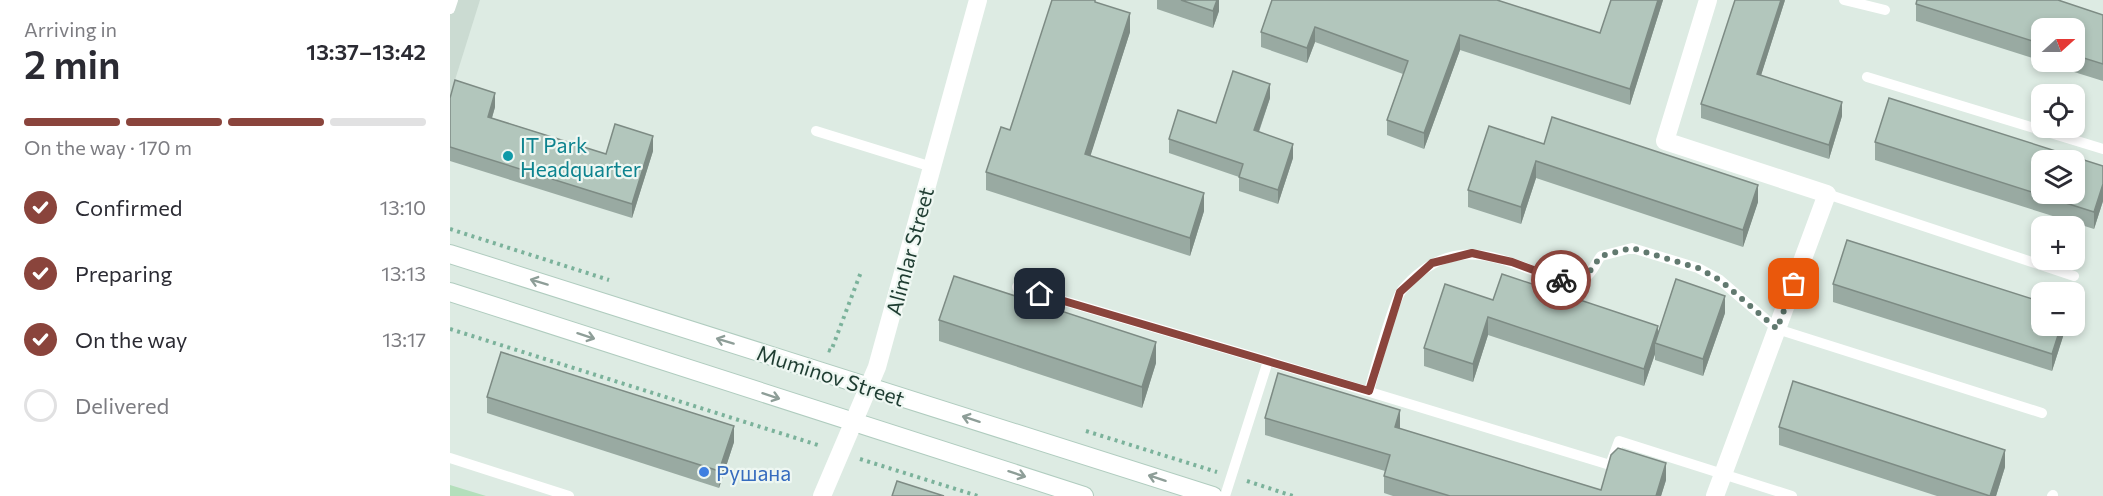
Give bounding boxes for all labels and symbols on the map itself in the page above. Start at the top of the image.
north arrow [2031,18,2085,72]
place label: IT Park Headquarter [520,132,641,181]
marker: IT Park Headquarter [501,149,515,163]
street label: Аlimlar Street [880,184,938,318]
courier [1531,250,1591,310]
pin [1768,258,1819,309]
pin [1014,268,1065,319]
one-way arrow [530,276,549,287]
one-way arrow [576,331,595,342]
one-way arrow [716,335,735,346]
street label: Muminov Street [754,339,908,411]
one-way arrow [761,391,780,402]
one-way arrow [962,413,981,424]
place label: Рушана [716,460,791,485]
marker: Рушана [697,465,711,479]
one-way arrow [1007,470,1026,481]
one-way arrow [1148,472,1167,483]

